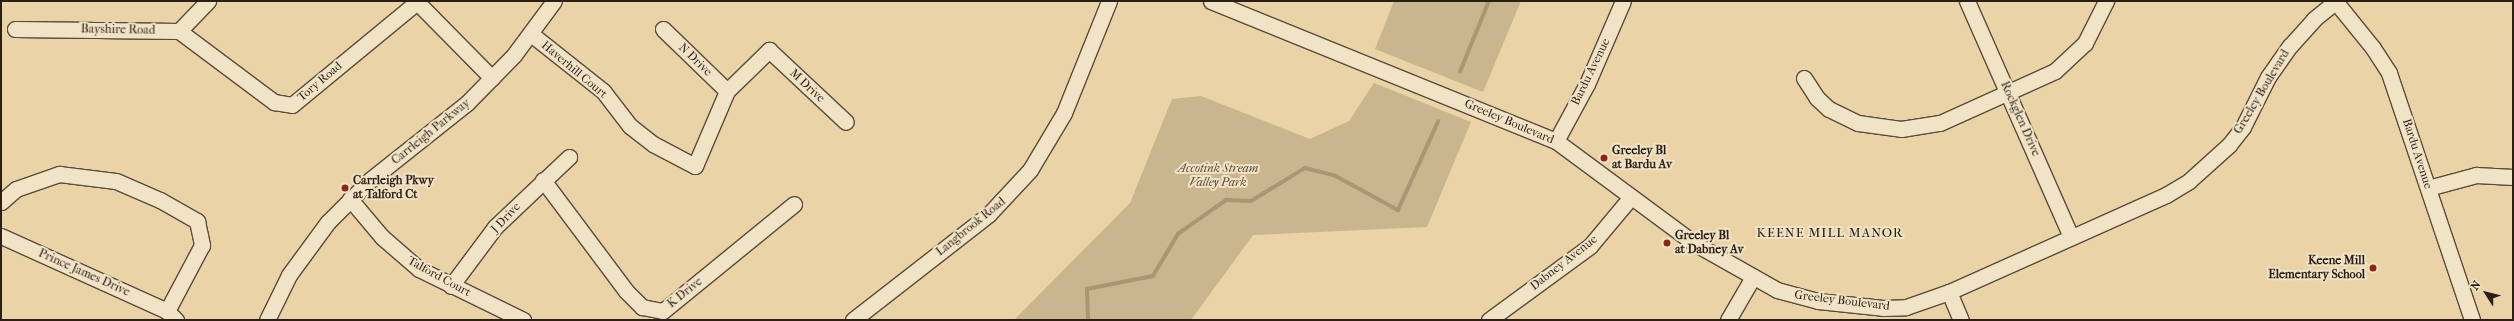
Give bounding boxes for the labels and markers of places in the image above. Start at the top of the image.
place label: Greeley Bl at Bardu Av [1612,144,1672,172]
marker: Greeley Bl at Bardu Av [1599,153,1609,163]
place label: Carrleigh Pkwy at Talford Ct [353,174,434,202]
marker: Carrleigh Pkwy at Talford Ct [340,183,350,193]
place label: Greeley Bl at Dabney Av [1675,229,1743,257]
marker: Greeley Bl at Dabney Av [1662,238,1672,248]
place label: Keene Mill Elementary School [2268,254,2365,282]
marker: Keene Mill Elementary School [2368,263,2378,273]

